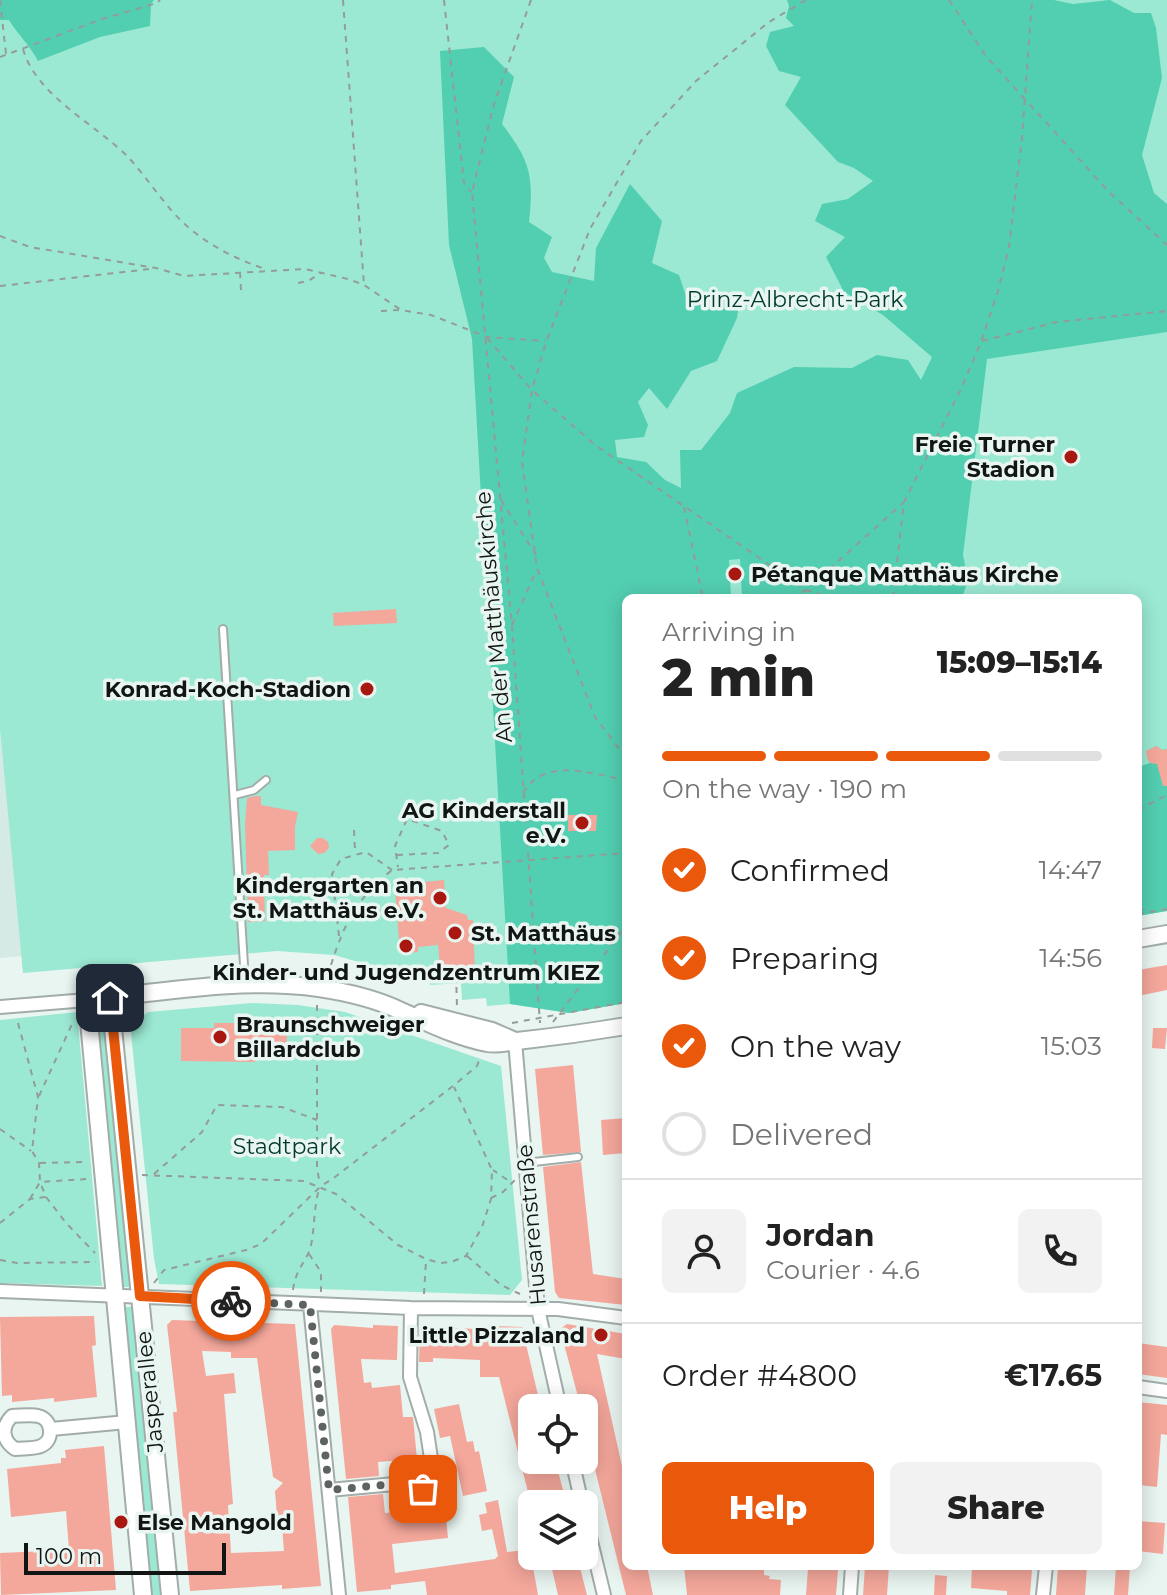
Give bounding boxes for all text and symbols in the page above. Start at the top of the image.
park label: Prinz-Albrecht-Park [687,286,904,313]
place label: Freie Turner Stadion [915,431,1055,483]
marker: Freie Turner Stadion [1062,448,1080,466]
street label: An der Matthäuskirche [469,490,518,744]
place label: Pétanque Matthäus Kirche [751,561,1059,588]
marker: Pétanque Matthäus Kirche [726,565,744,583]
text: Arriving in [662,616,796,648]
text: 15:09–15:14 [937,644,1102,681]
text: 2 min [662,646,815,709]
place label: Konrad-Koch-Stadion [105,676,351,703]
marker: Konrad-Koch-Stadion [358,680,376,698]
text: On the way · 190 m [662,773,907,805]
place label: AG Kinderstall e.V. [401,797,566,849]
marker: AG Kinderstall e.V. [573,814,591,832]
icon: check [662,848,706,892]
text: Confirmed [730,852,890,889]
text: 14:47 [1039,854,1102,886]
place label: Kindergarten an St. Matthäus e.V. [233,872,424,924]
marker: Kindergarten an St. Matthäus e.V. [431,889,449,907]
place label: St. Matthäus [471,920,616,947]
marker: St. Matthäus [446,924,464,942]
icon: check [662,936,706,980]
marker: Kinder- und Jugendzentrum KIEZ [397,937,415,955]
text: Preparing [730,940,879,977]
text: 14:56 [1039,942,1102,974]
place label: Kinder- und Jugendzentrum KIEZ [212,959,600,986]
pin [76,964,144,1032]
icon: home [88,976,132,1020]
place label: Braunschweiger Billardclub [236,1011,424,1063]
icon: check [662,1024,706,1068]
marker: Braunschweiger Billardclub [211,1028,229,1046]
text: On the way [730,1028,901,1065]
text: 15:03 [1041,1030,1102,1062]
text: Delivered [730,1116,873,1153]
park label: Stadtpark [233,1133,342,1160]
street label: Husarenstraße [511,1143,552,1307]
button: person [662,1209,746,1293]
button: phone [1018,1209,1102,1293]
text: Jordan [766,1217,875,1254]
text: Courier · 4.6 [766,1254,920,1286]
courier [191,1261,271,1341]
icon: bike [209,1279,253,1323]
place label: Little Pizzaland [409,1322,585,1349]
marker: Little Pizzaland [592,1326,610,1344]
street label: Jasperallee [130,1330,169,1455]
text: Order #4800 [662,1357,857,1394]
text: €17.65 [1004,1357,1102,1394]
map controls [518,1394,598,1570]
button: locate [518,1394,598,1474]
pin [389,1455,457,1523]
button: Help [662,1462,874,1554]
button: Share [890,1462,1102,1554]
icon: bag [401,1467,445,1511]
button: layers [518,1490,598,1570]
place label: Else Mangold [137,1509,292,1536]
marker: Else Mangold [112,1513,130,1531]
scale bar [24,1539,226,1575]
text: 100 m [36,1543,102,1570]

